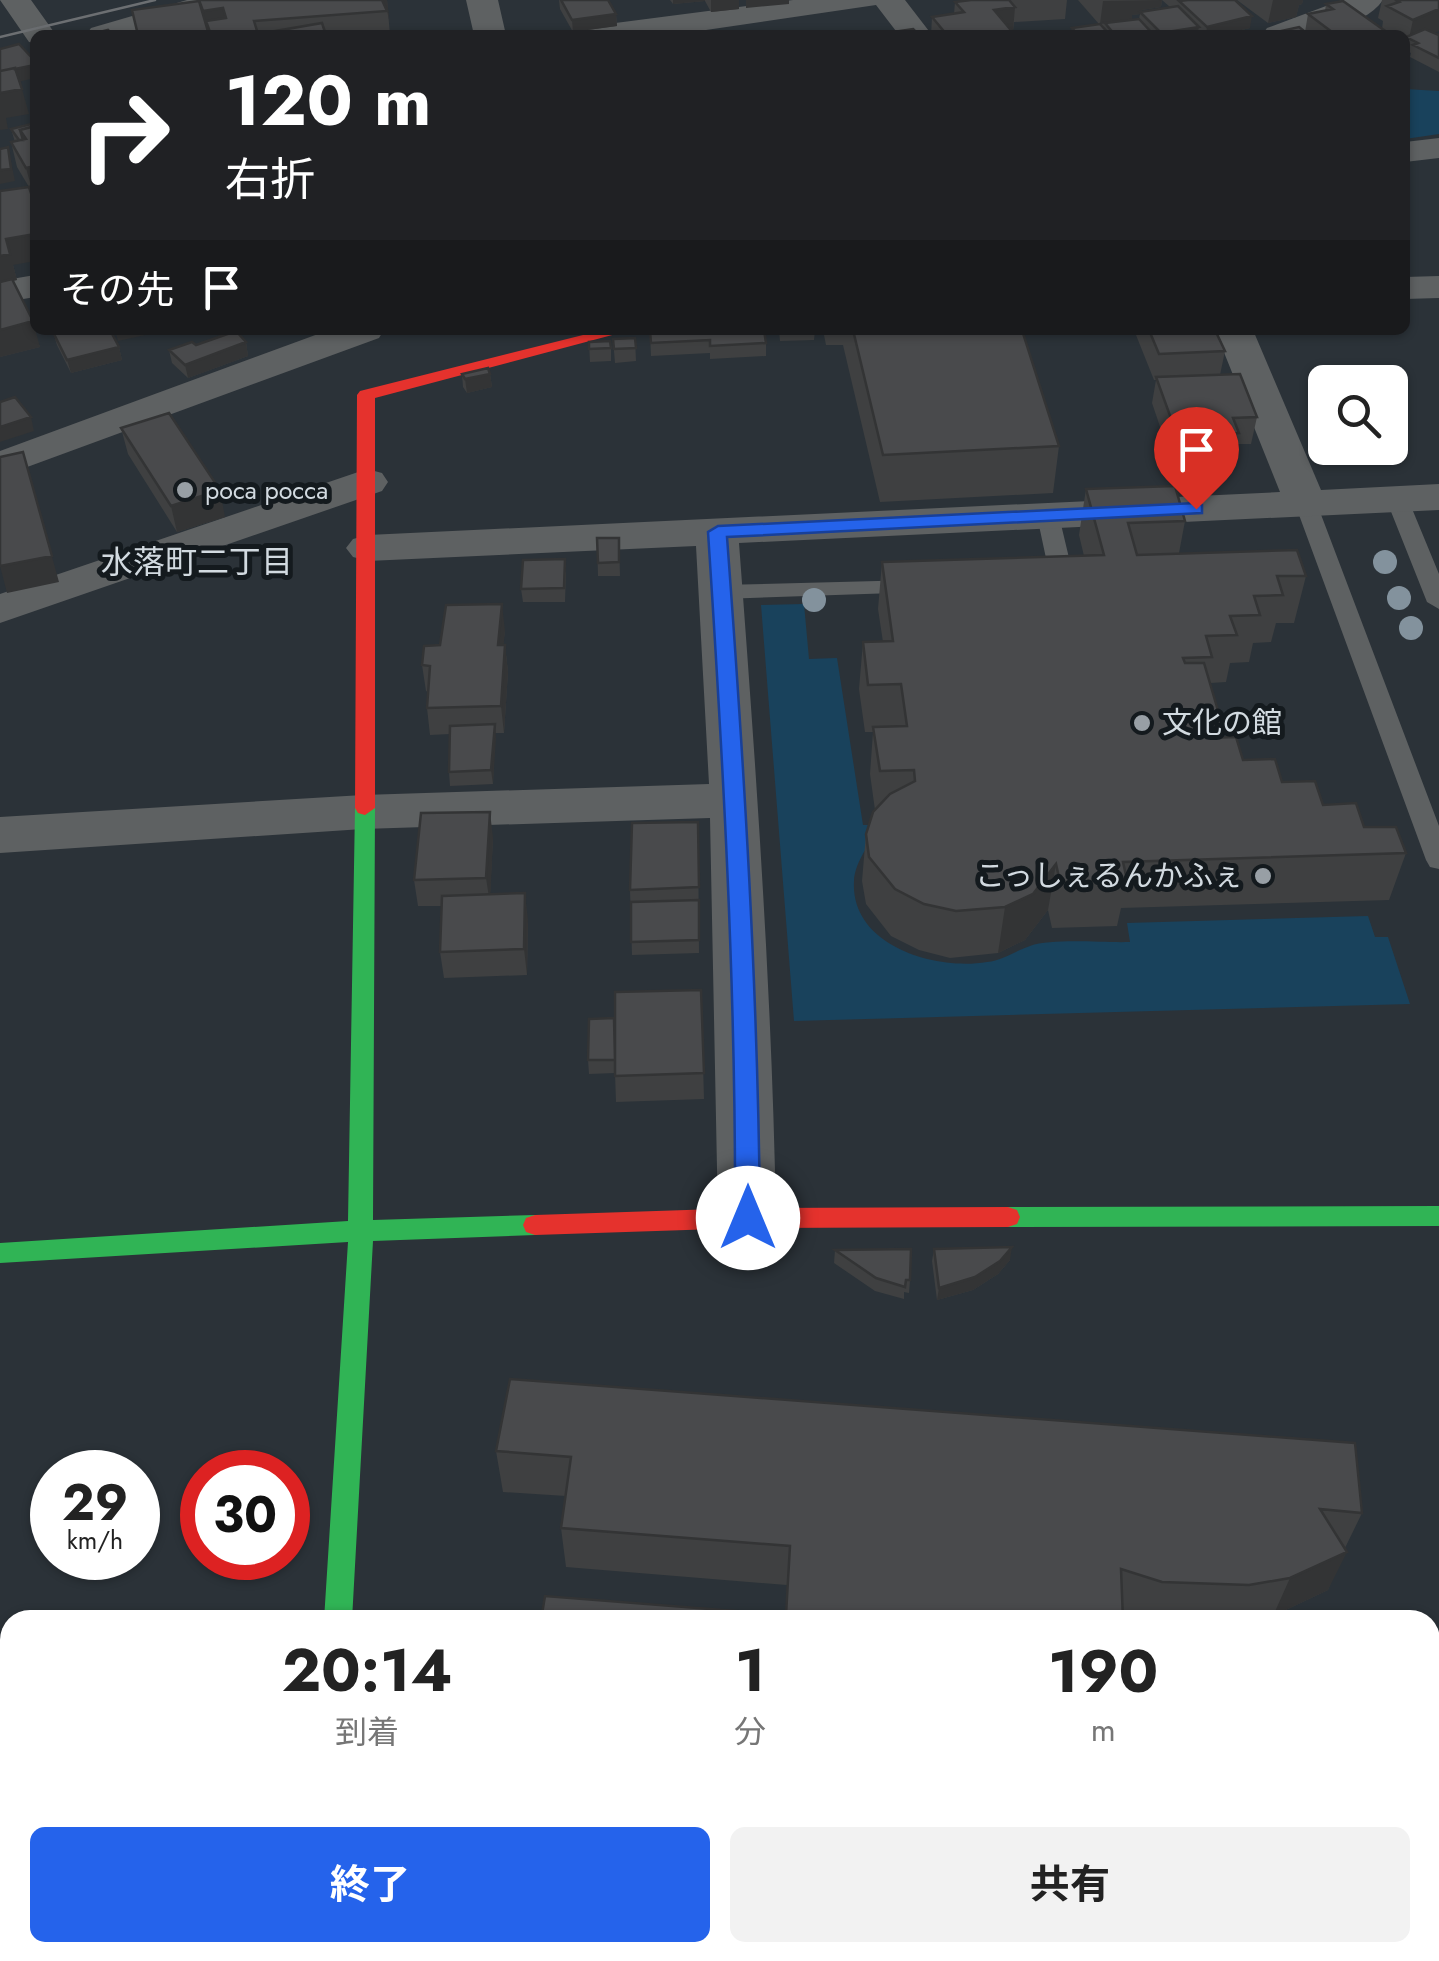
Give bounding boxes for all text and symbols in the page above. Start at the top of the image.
text: 120 m [225,50,431,151]
icon: right [60,70,190,200]
text: 右折 [225,147,315,212]
icon: arrive [194,260,249,315]
text: その先 [60,262,174,317]
map controls [1308,365,1408,465]
button: search [1308,365,1408,465]
pin [1154,407,1239,510]
icon: arrive [1169,422,1224,477]
place label: poca pocca [205,472,328,508]
marker: poca pocca [174,479,196,501]
district label: 水落町二丁目 [101,539,293,585]
place label: 文化の館 [1162,701,1282,744]
marker: 文化の館 [1131,712,1153,734]
place label: こっしぇるんかふぇ [975,854,1243,897]
marker: こっしぇるんかふぇ [1252,865,1274,887]
position arrow [696,1166,800,1270]
speed limit sign: 30 [180,1450,310,1580]
text: 29 [62,1466,128,1539]
text: km/h [67,1522,123,1558]
text: 20:14 [282,1627,453,1714]
text: 1 [735,1627,765,1714]
text: 190 [1048,1628,1158,1715]
text: m [1091,1707,1116,1753]
text: 到着 [335,1709,399,1755]
text: 分 [734,1709,766,1755]
button: 終了 [30,1827,710,1942]
button: 共有 [730,1827,1410,1942]

